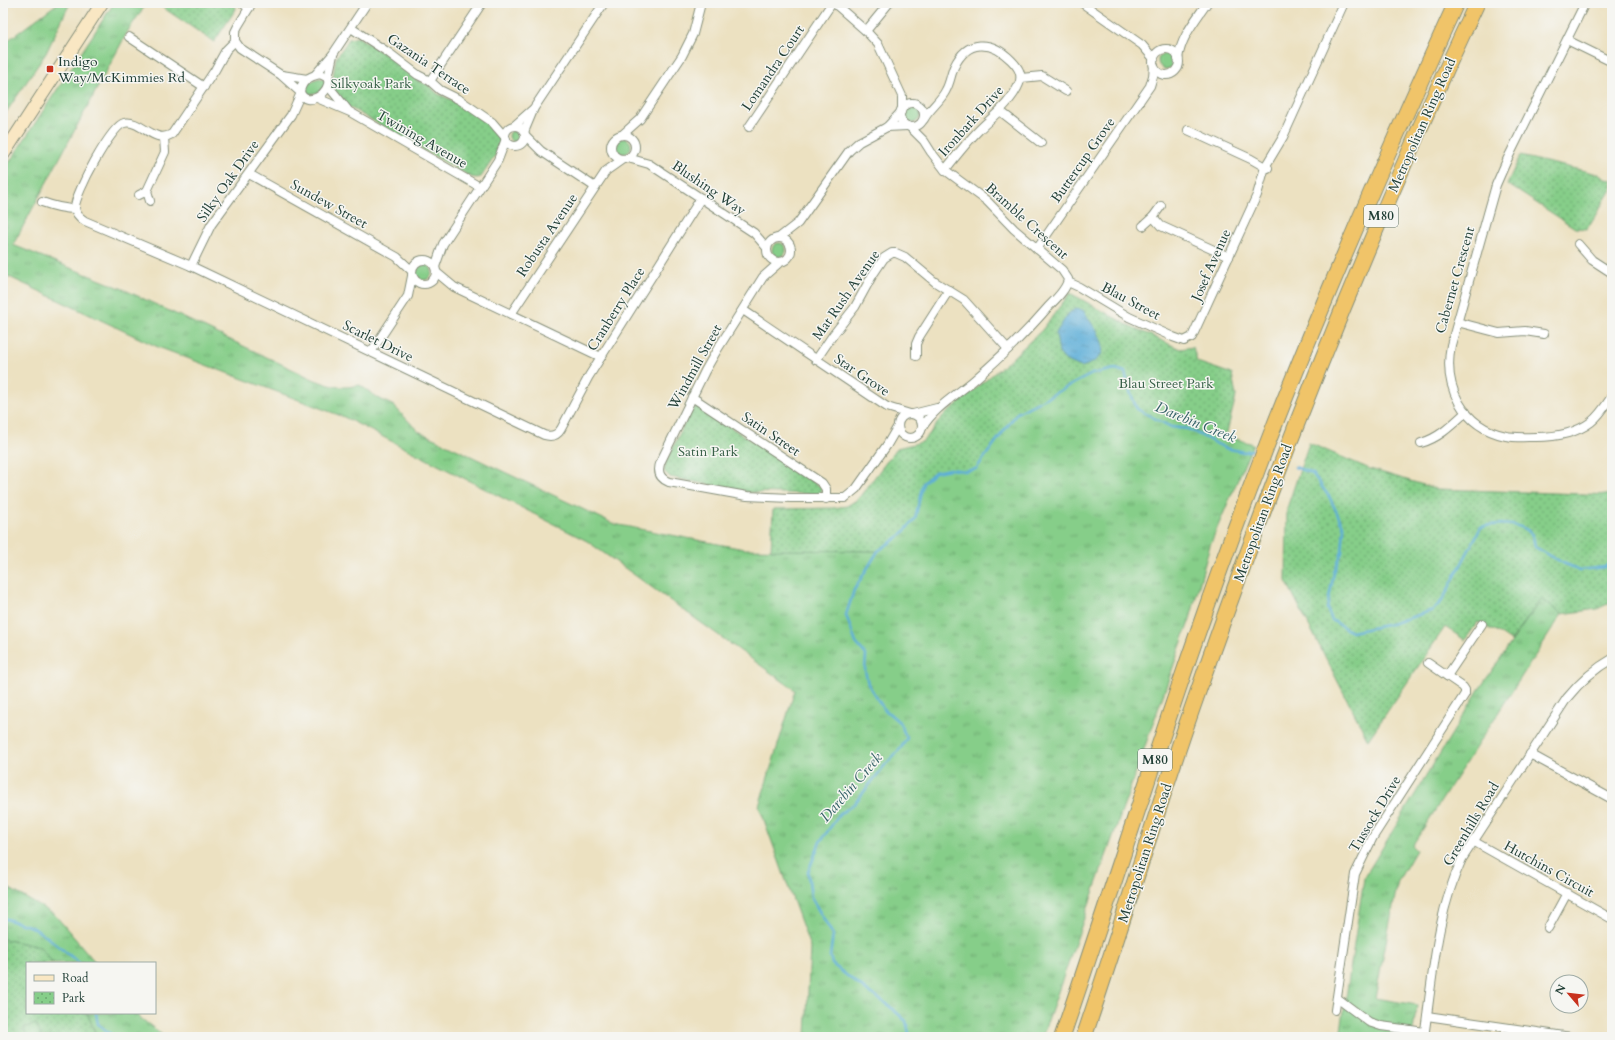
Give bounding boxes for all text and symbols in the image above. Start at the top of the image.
street label: Lomandra Court [737,21,809,115]
street label: Gazania Terrace [384,29,474,99]
place label: Indigo Way/McKimmies Rd [57,52,185,87]
street label: Metropolitan Ring Road [1384,54,1460,195]
marker: Indigo Way/McKimmies Rd [45,64,55,74]
park label: Silkyoak Park [330,74,412,93]
street label: Ironbark Drive [934,81,1008,161]
street label: Twining Avenue [373,105,471,173]
street label: Buttercup Grove [1047,114,1119,206]
street label: Silky Oak Drive [193,136,263,226]
street label: Blushing Way [668,156,750,220]
street label: Sundew Street [287,175,371,233]
street label: Bramble Crescent [981,179,1073,264]
street label: Robusta Avenue [512,190,582,280]
road number: M80 [1364,205,1398,227]
street label: Cabernet Crescent [1431,224,1479,336]
street label: Josef Avenue [1186,226,1235,306]
street label: Mat Rush Avenue [808,246,884,344]
street label: Cranberry Place [583,263,649,355]
street label: Blau Street [1098,278,1164,325]
street label: Scarlet Drive [339,316,417,366]
street label: Windmill Street [663,320,727,414]
street label: Star Grove [830,349,894,401]
park label: Blau Street Park [1119,374,1214,393]
water label: Darebin Creek [1152,397,1240,448]
street label: Satin Street [738,407,804,461]
street label: Metropolitan Ring Road [1229,441,1297,585]
park label: Satin Park [678,442,739,461]
water label: Darebin Creek [815,748,887,826]
road number: M80 [1138,749,1172,771]
street label: Tussock Drive [1345,772,1405,856]
street label: Greenhills Road [1438,778,1504,870]
street label: Metropolitan Ring Road [1114,780,1177,925]
street label: Hutchins Circuit [1500,836,1598,902]
legend [26,962,156,1014]
text: Road [62,970,89,986]
north arrow [1549,974,1589,1014]
text: N [1552,981,1570,997]
text: Park [62,990,86,1006]

